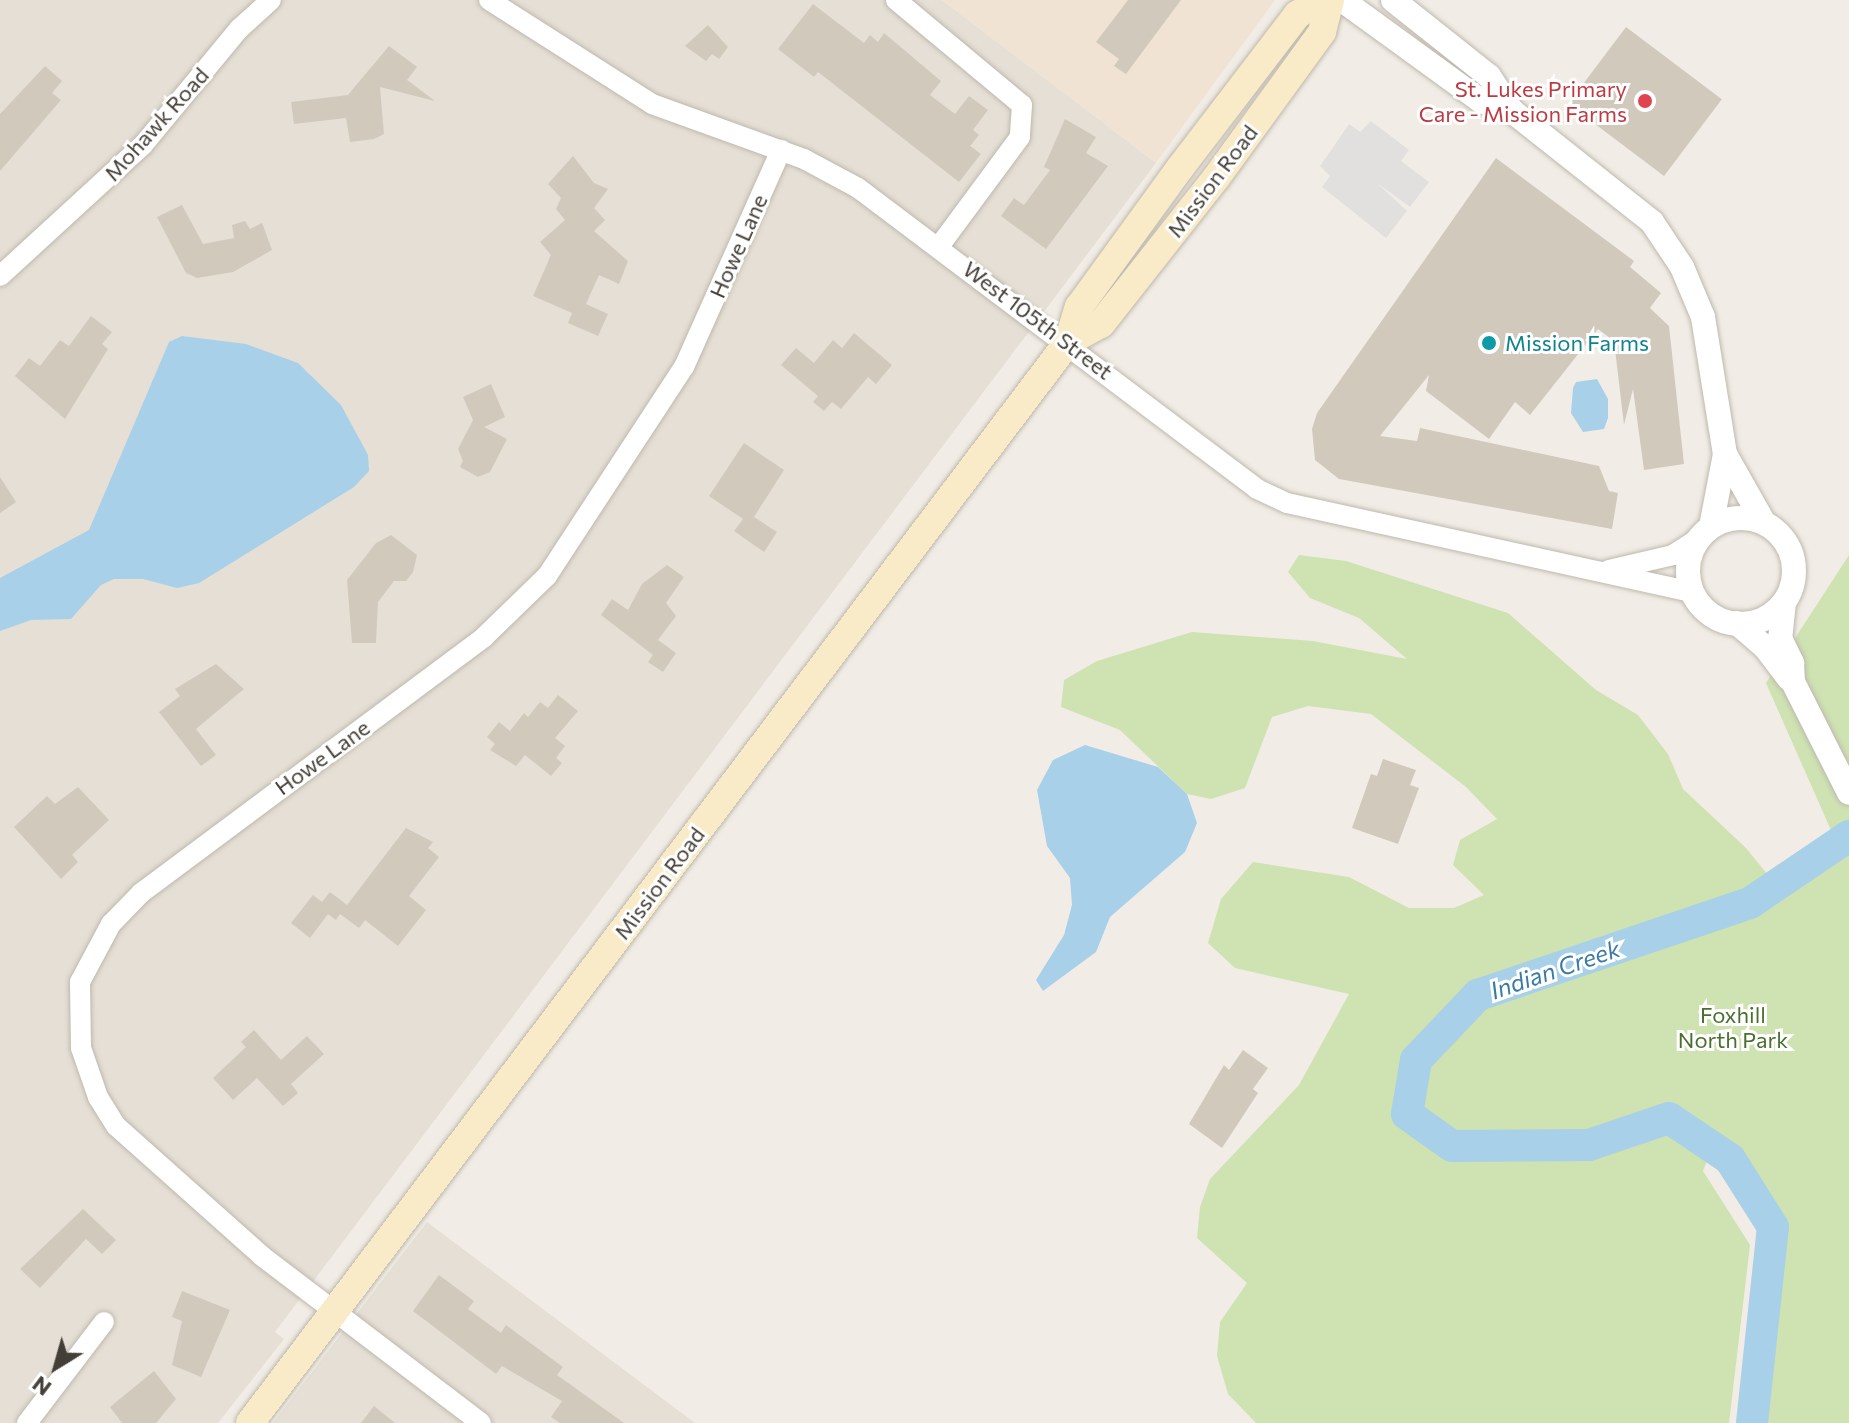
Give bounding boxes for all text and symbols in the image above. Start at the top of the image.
street label: Mohawk Road [98,62,214,186]
place label: St. Lukes Primary Care - Mission Farms [1419,75,1627,126]
marker: St. Lukes Primary Care - Mission Farms [1634,90,1656,112]
street label: Mission Road [1161,120,1263,242]
street label: Howe Lane [703,190,773,302]
street label: West 105th Street [958,255,1118,385]
place label: Mission Farms [1505,330,1649,356]
marker: Mission Farms [1480,334,1498,352]
street label: Howe Lane [270,714,374,800]
street label: Mission Road [608,822,710,944]
water label: Indian Creek [1486,933,1624,1005]
park label: Foxhill North Park [1678,1001,1788,1052]
north arrow [16,1327,96,1407]
text: N [27,1371,56,1402]

